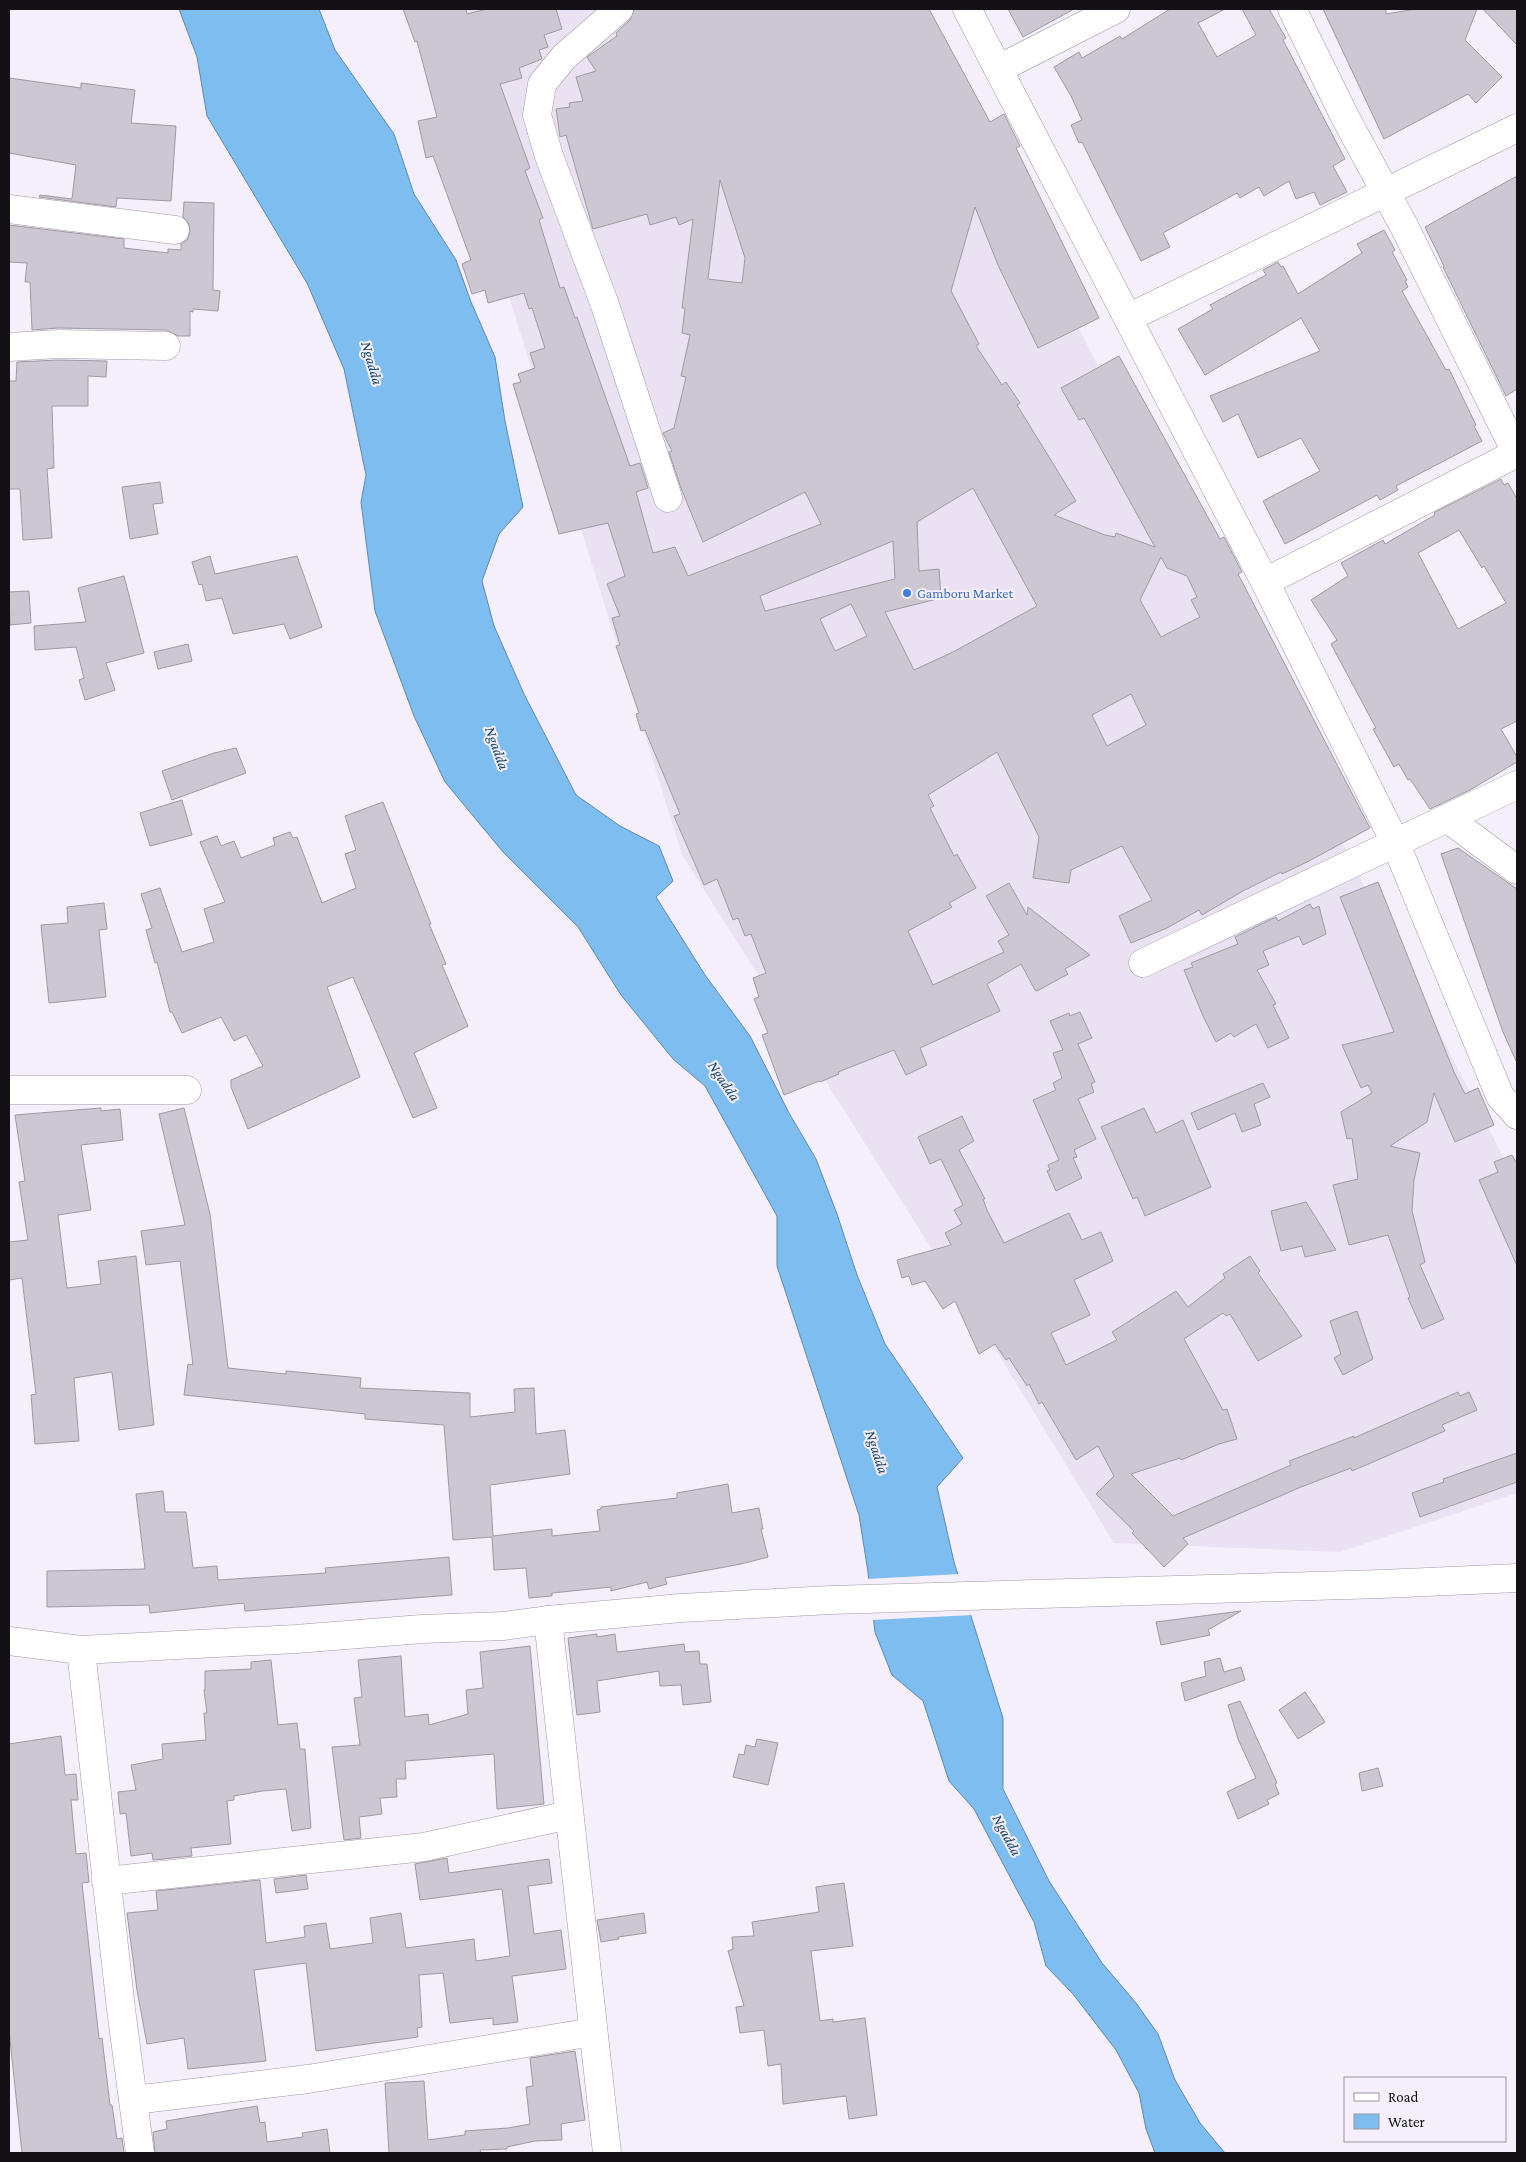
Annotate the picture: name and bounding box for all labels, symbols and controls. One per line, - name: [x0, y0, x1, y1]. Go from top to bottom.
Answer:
- water label: Ngadda: [357, 339, 386, 387]
- place label: Gamboru Market: [917, 585, 1013, 601]
- marker: Gamboru Market: [901, 587, 913, 599]
- water label: Ngadda: [481, 724, 512, 772]
- water label: Ngadda: [704, 1058, 743, 1105]
- water label: Ngadda: [862, 1428, 892, 1476]
- water label: Ngadda: [989, 1812, 1025, 1859]
- legend: [1344, 2077, 1506, 2142]
- text: Road: [1388, 2089, 1419, 2105]
- text: Water: [1388, 2114, 1425, 2130]

